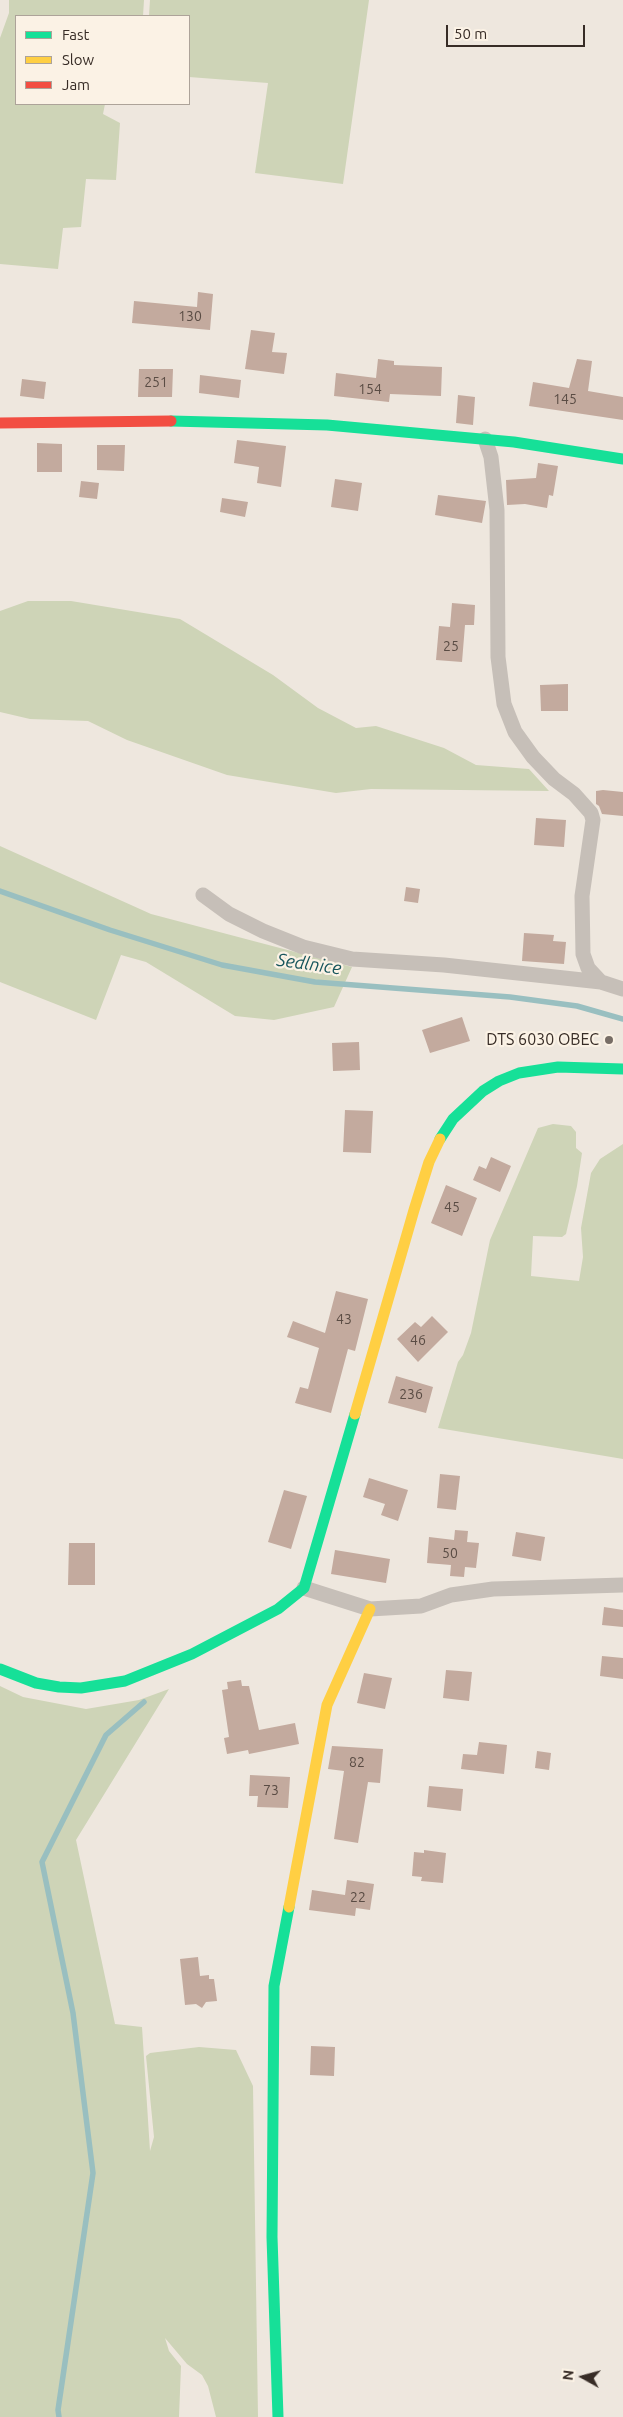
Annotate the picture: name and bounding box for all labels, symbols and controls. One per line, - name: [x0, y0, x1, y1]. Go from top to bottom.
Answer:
- legend: [15, 15, 190, 105]
- scale bar: [448, 15, 587, 47]
- text: 50 m: [454, 25, 487, 42]
- text: Fast: [62, 26, 89, 43]
- text: Slow: [62, 51, 94, 68]
- text: Jam: [62, 76, 90, 93]
- house number: 130: [178, 308, 202, 324]
- house number: 251: [144, 374, 168, 390]
- house number: 154: [358, 381, 382, 397]
- house number: 145: [553, 391, 577, 407]
- house number: 25: [443, 638, 459, 654]
- water label: Sedlnice: [275, 949, 343, 979]
- place label: DTS 6030 OBEC: [486, 1030, 599, 1050]
- marker: DTS 6030 OBEC: [603, 1034, 615, 1046]
- house number: 45: [444, 1199, 460, 1215]
- house number: 43: [336, 1311, 352, 1327]
- house number: 46: [410, 1332, 426, 1348]
- house number: 236: [399, 1386, 423, 1402]
- house number: 50: [442, 1545, 458, 1561]
- house number: 82: [349, 1754, 365, 1770]
- house number: 73: [263, 1782, 279, 1798]
- house number: 22: [350, 1889, 366, 1905]
- north arrow: [558, 2352, 608, 2402]
- text: N: [560, 2369, 577, 2381]

